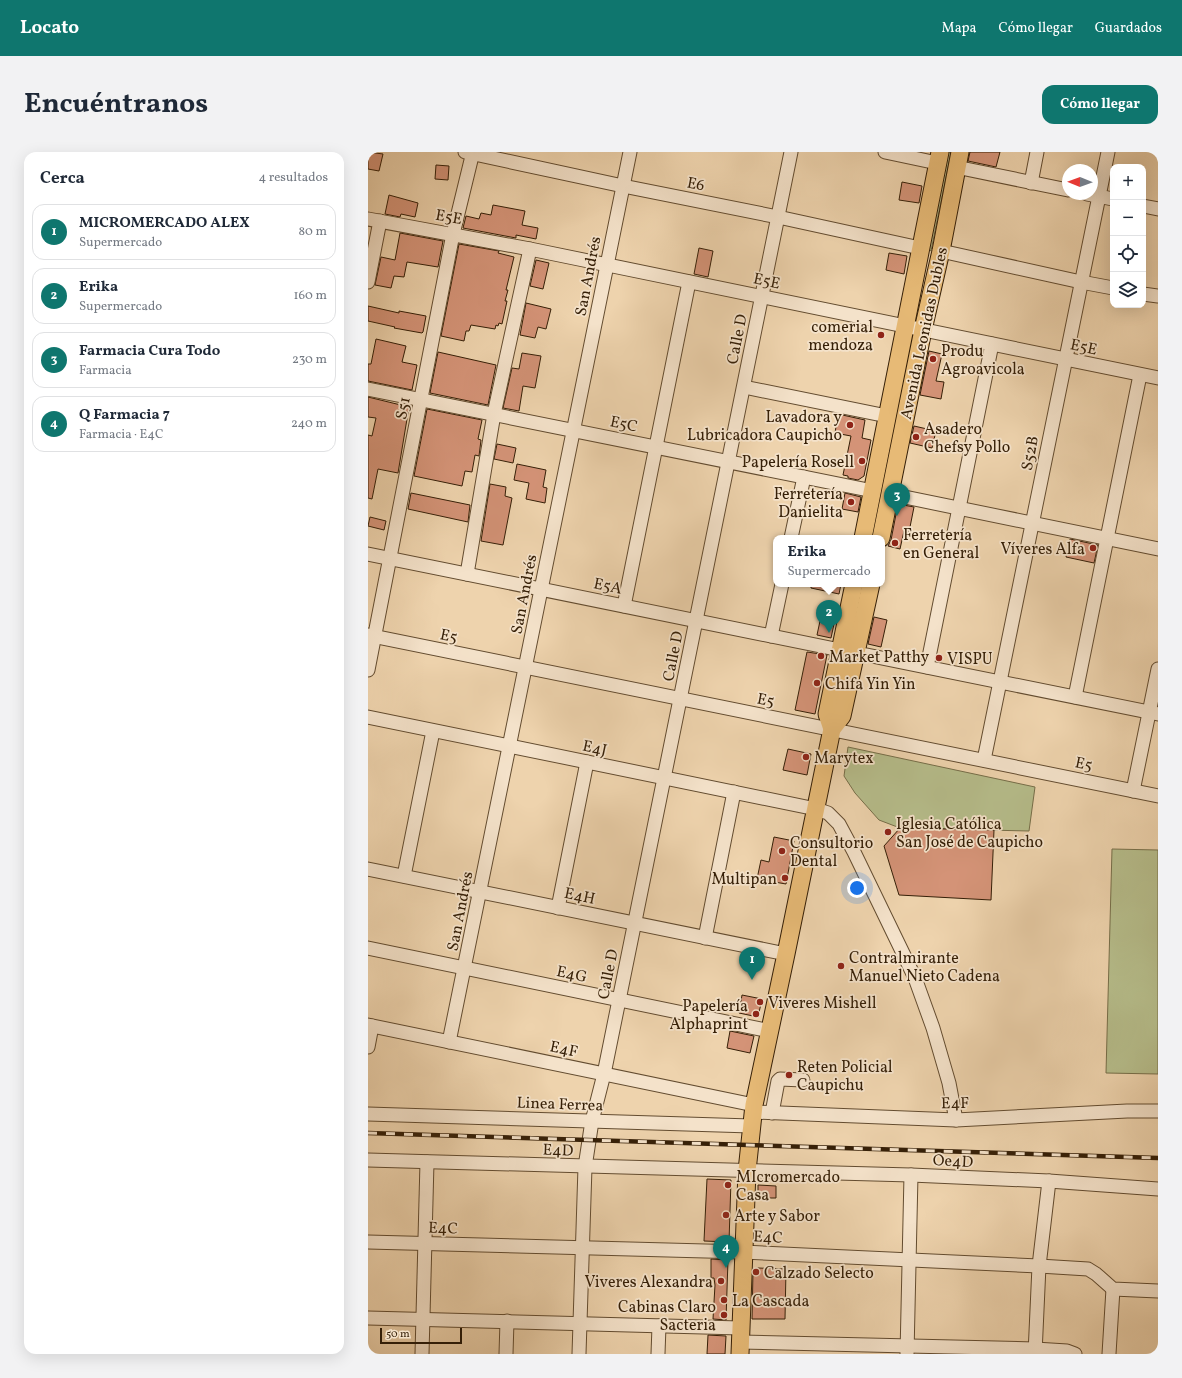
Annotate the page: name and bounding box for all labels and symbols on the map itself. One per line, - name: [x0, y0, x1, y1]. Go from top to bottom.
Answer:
- north arrow: [1062, 164, 1098, 200]
- street label: E6: [685, 172, 706, 197]
- street label: E5E: [433, 205, 464, 231]
- street label: San Andrés: [570, 235, 607, 318]
- street label: Avenida Leonidas Dubles: [896, 245, 954, 422]
- street label: E5E: [751, 268, 782, 296]
- street label: Calle D: [722, 312, 754, 366]
- place label: comerial mendoza: [808, 317, 873, 357]
- marker: comerial mendoza: [876, 330, 886, 340]
- street label: E5E: [1068, 334, 1099, 362]
- place label: Produ Agroavicola: [941, 341, 1025, 381]
- marker: Produ Agroavicola: [928, 354, 938, 364]
- street label: S51: [391, 395, 417, 422]
- place label: Lavadora y Lubricadora Caupicho: [687, 407, 842, 447]
- street label: E5C: [608, 411, 639, 439]
- place label: Asadero Chefsy Pollo: [924, 419, 1010, 459]
- marker: Lavadora y Lubricadora Caupicho: [845, 420, 855, 430]
- marker: Asadero Chefsy Pollo: [911, 432, 921, 442]
- street label: S52B: [1017, 434, 1045, 473]
- place label: Papelería Rosell: [742, 452, 854, 474]
- marker: Papelería Rosell: [857, 456, 867, 466]
- pin: 3: [884, 483, 910, 516]
- place label: Ferretería Danielita: [774, 484, 843, 524]
- marker: Ferretería Danielita: [846, 497, 856, 507]
- place label: Ferretería en General: [903, 525, 979, 565]
- marker: Ferretería en General: [890, 538, 900, 548]
- place label: Víveres Alfa: [1000, 539, 1085, 561]
- marker: Víveres Alfa: [1088, 543, 1098, 553]
- street label: San Andrés: [506, 553, 543, 636]
- street label: E5A: [591, 573, 624, 601]
- pin: 2: [816, 600, 842, 633]
- street label: E5: [438, 624, 459, 650]
- street label: Calle D: [658, 629, 690, 683]
- place label: Market Patthy: [829, 647, 929, 669]
- place label: VISPU: [947, 649, 993, 671]
- marker: Market Patthy: [816, 651, 826, 661]
- marker: VISPU: [934, 653, 944, 663]
- place label: Chifa Yin Yin: [825, 674, 916, 696]
- marker: Chifa Yin Yin: [812, 678, 822, 688]
- street label: E5: [755, 689, 776, 713]
- street label: E4J: [580, 736, 609, 762]
- place label: Marytex: [814, 748, 874, 770]
- marker: Marytex: [801, 752, 811, 762]
- street label: E5: [1073, 752, 1094, 778]
- place label: Iglesia Católica San José de Caupicho: [896, 814, 1043, 854]
- marker: Iglesia Católica San José de Caupicho: [883, 827, 893, 837]
- place label: Consultorio Dental: [790, 833, 873, 873]
- marker: Consultorio Dental: [777, 846, 787, 856]
- place label: Multipan: [711, 869, 777, 891]
- street label: San Andrés: [442, 870, 479, 953]
- marker: Multipan: [780, 873, 790, 883]
- your location: [847, 878, 867, 898]
- street label: E4H: [562, 883, 597, 911]
- street label: Calle D: [593, 947, 625, 1001]
- pin: 1: [739, 947, 765, 980]
- place label: Contralmirante Manuel Nieto Cadena: [849, 948, 1000, 988]
- street label: E4G: [554, 961, 589, 989]
- marker: Contralmirante Manuel Nieto Cadena: [836, 961, 846, 971]
- place label: Viveres Mishell: [768, 993, 877, 1015]
- place label: Papelería Alphaprint: [670, 996, 748, 1036]
- marker: Viveres Mishell: [755, 997, 765, 1007]
- marker: Papelería Alphaprint: [751, 1009, 761, 1019]
- street label: E4F: [548, 1036, 580, 1064]
- place label: Reten Policial Caupichu: [797, 1057, 893, 1097]
- marker: Reten Policial Caupichu: [784, 1070, 794, 1080]
- street label: Linea Ferrea: [516, 1092, 604, 1118]
- street label: E4F: [941, 1093, 969, 1115]
- street label: E4D: [542, 1139, 574, 1163]
- street label: Oe4D: [932, 1150, 974, 1174]
- place label: MIcromercado Casa: [736, 1167, 840, 1207]
- marker: MIcromercado Casa: [723, 1180, 733, 1190]
- place label: Arte y Sabor: [734, 1206, 820, 1228]
- marker: Arte y Sabor: [721, 1210, 731, 1220]
- street label: E4C: [428, 1217, 458, 1241]
- street label: E4C: [753, 1226, 783, 1250]
- pin: 4: [713, 1235, 739, 1268]
- place label: Calzado Selecto: [764, 1263, 874, 1285]
- marker: Calzado Selecto: [751, 1267, 761, 1277]
- place label: Viveres Alexandra: [585, 1272, 713, 1294]
- marker: Viveres Alexandra: [716, 1276, 726, 1286]
- place label: La Cascada: [732, 1291, 810, 1313]
- marker: La Cascada: [719, 1295, 729, 1305]
- place label: Cabinas Claro Sacteria: [618, 1297, 716, 1337]
- marker: Cabinas Claro Sacteria: [719, 1310, 729, 1320]
- scale bar: [380, 1326, 462, 1345]

